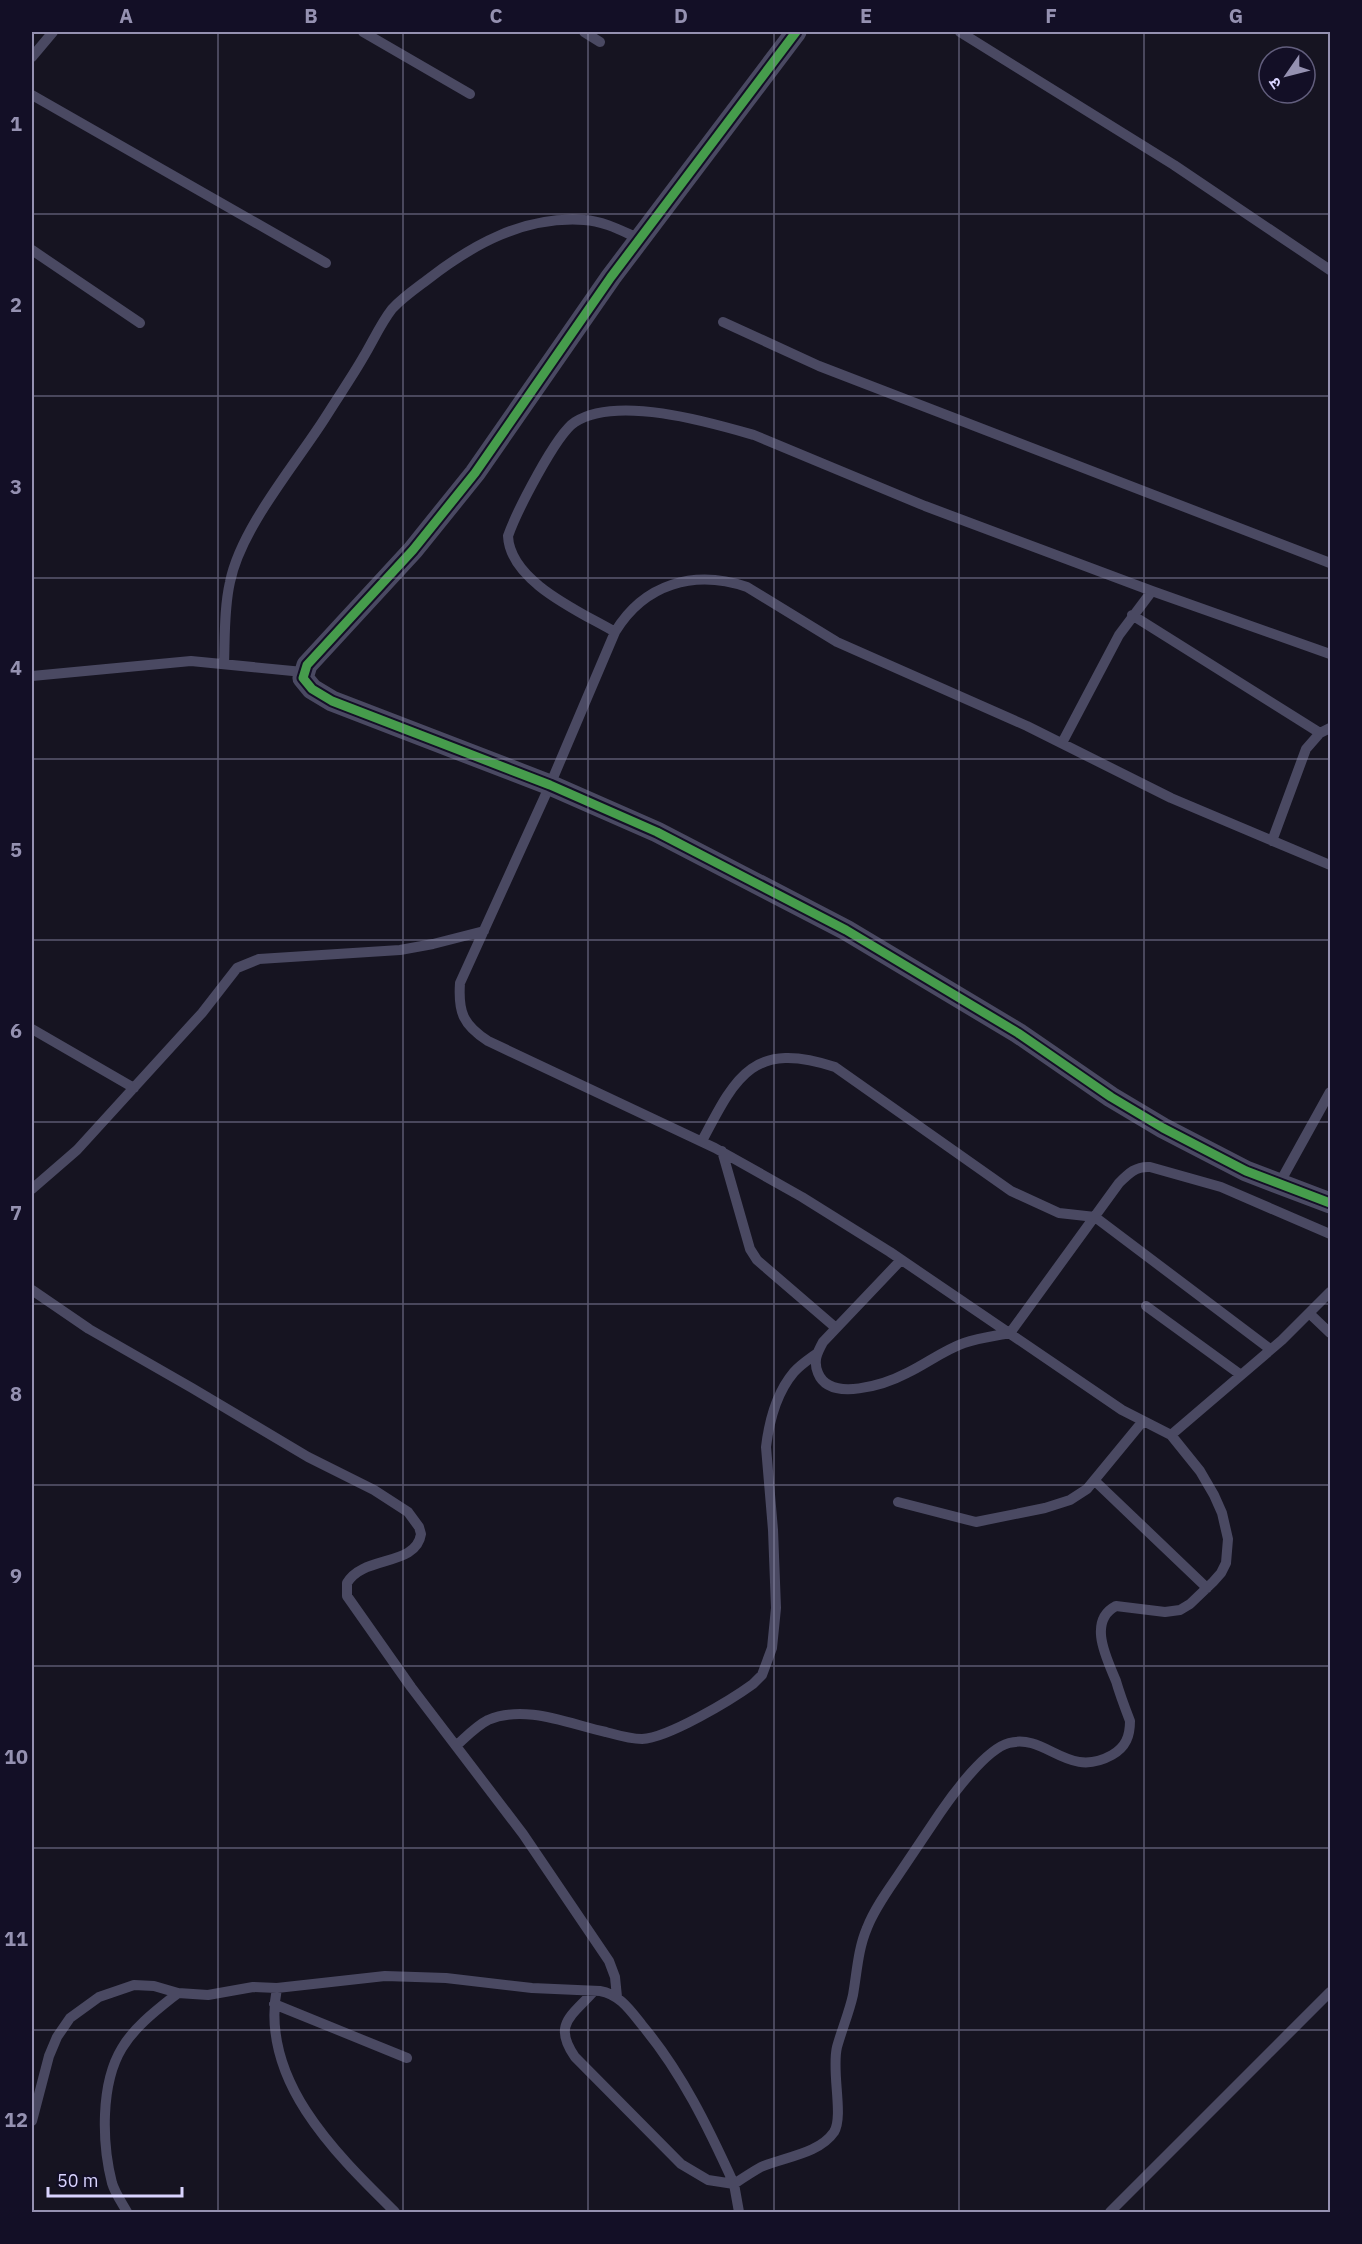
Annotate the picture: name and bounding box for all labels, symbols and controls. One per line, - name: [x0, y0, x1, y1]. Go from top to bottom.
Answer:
- text: A: [119, 2, 133, 29]
- text: B: [304, 2, 318, 29]
- text: C: [489, 2, 503, 29]
- text: D: [674, 2, 688, 29]
- text: E: [860, 2, 872, 29]
- text: F: [1045, 2, 1057, 29]
- text: G: [1229, 2, 1243, 29]
- north arrow: [1257, 45, 1317, 105]
- text: उ: [1263, 74, 1286, 93]
- text: 1: [10, 110, 22, 137]
- text: 2: [10, 291, 22, 318]
- text: 3: [10, 473, 22, 500]
- text: 4: [10, 654, 22, 681]
- text: 5: [10, 836, 22, 863]
- text: 6: [10, 1017, 22, 1044]
- text: 7: [10, 1199, 22, 1226]
- text: 8: [10, 1380, 22, 1407]
- text: 9: [10, 1562, 22, 1589]
- text: 10: [4, 1743, 28, 1770]
- text: 11: [4, 1925, 28, 1952]
- text: 12: [4, 2106, 28, 2133]
- scale bar: [48, 2160, 182, 2198]
- text: 50 m: [57, 2169, 99, 2192]

